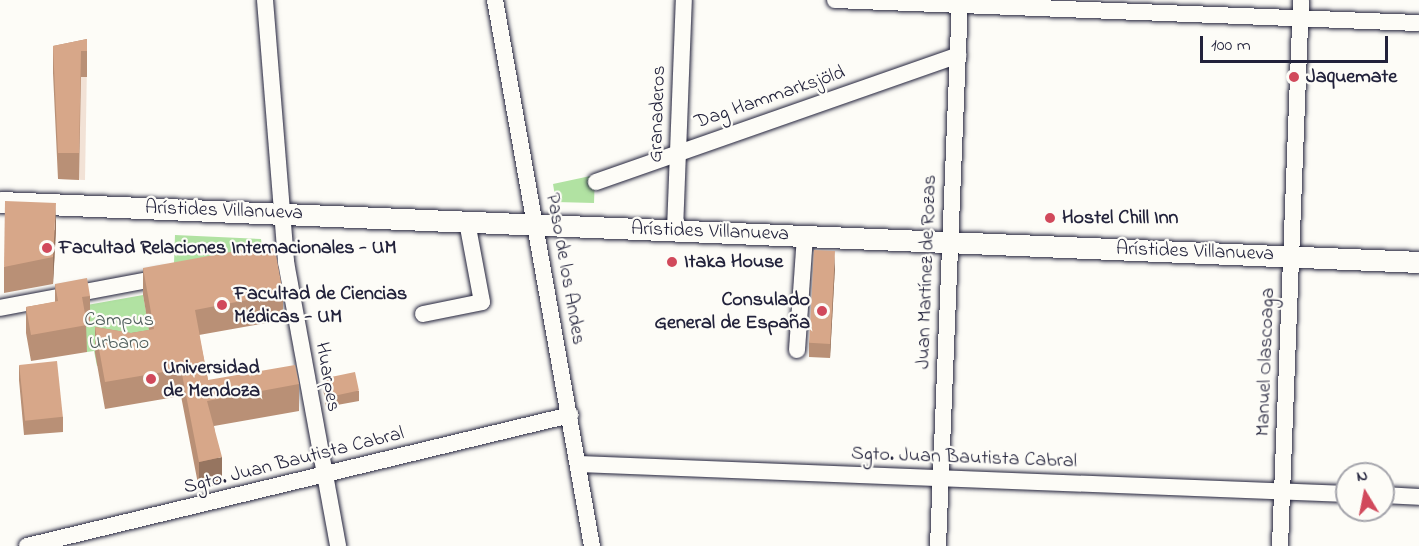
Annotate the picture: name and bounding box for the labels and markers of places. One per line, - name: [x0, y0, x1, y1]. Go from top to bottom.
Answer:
- place label: Jaquemate: [1306, 65, 1397, 89]
- marker: Jaquemate: [1287, 70, 1301, 84]
- place label: Hostel Chill Inn: [1062, 206, 1178, 230]
- marker: Hostel Chill Inn: [1043, 211, 1057, 225]
- place label: Facultad Relaciones Internacionales - UM: [59, 236, 397, 260]
- marker: Facultad Relaciones Internacionales - UM: [40, 241, 54, 255]
- place label: Itaka House: [684, 250, 783, 274]
- marker: Itaka House: [665, 255, 679, 269]
- place label: Facultad de Ciencias Médicas - UM: [234, 282, 407, 329]
- place label: Consulado General de España: [654, 288, 810, 335]
- marker: Facultad de Ciencias Médicas - UM: [215, 298, 229, 312]
- marker: Consulado General de España: [815, 304, 829, 318]
- place label: Universidad de Mendoza: [163, 356, 260, 403]
- marker: Universidad de Mendoza: [144, 372, 158, 386]

